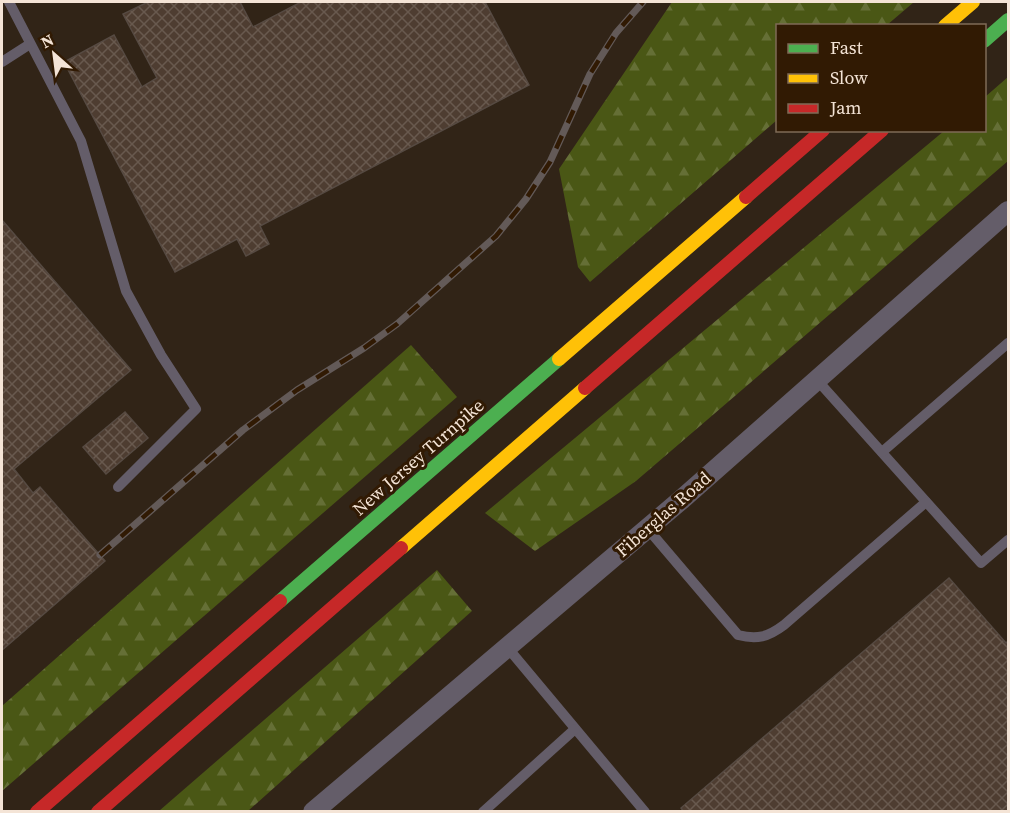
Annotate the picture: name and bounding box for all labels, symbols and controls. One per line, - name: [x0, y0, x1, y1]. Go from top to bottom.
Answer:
- north arrow: [24, 24, 84, 84]
- legend: [776, 24, 986, 132]
- text: N: [37, 28, 58, 53]
- text: Fast: [830, 35, 863, 60]
- text: Slow: [830, 65, 868, 90]
- text: Jam: [829, 95, 862, 120]
- street label: New Jersey Turnpike: [347, 393, 489, 521]
- street label: Fiberglas Road: [610, 466, 716, 562]

